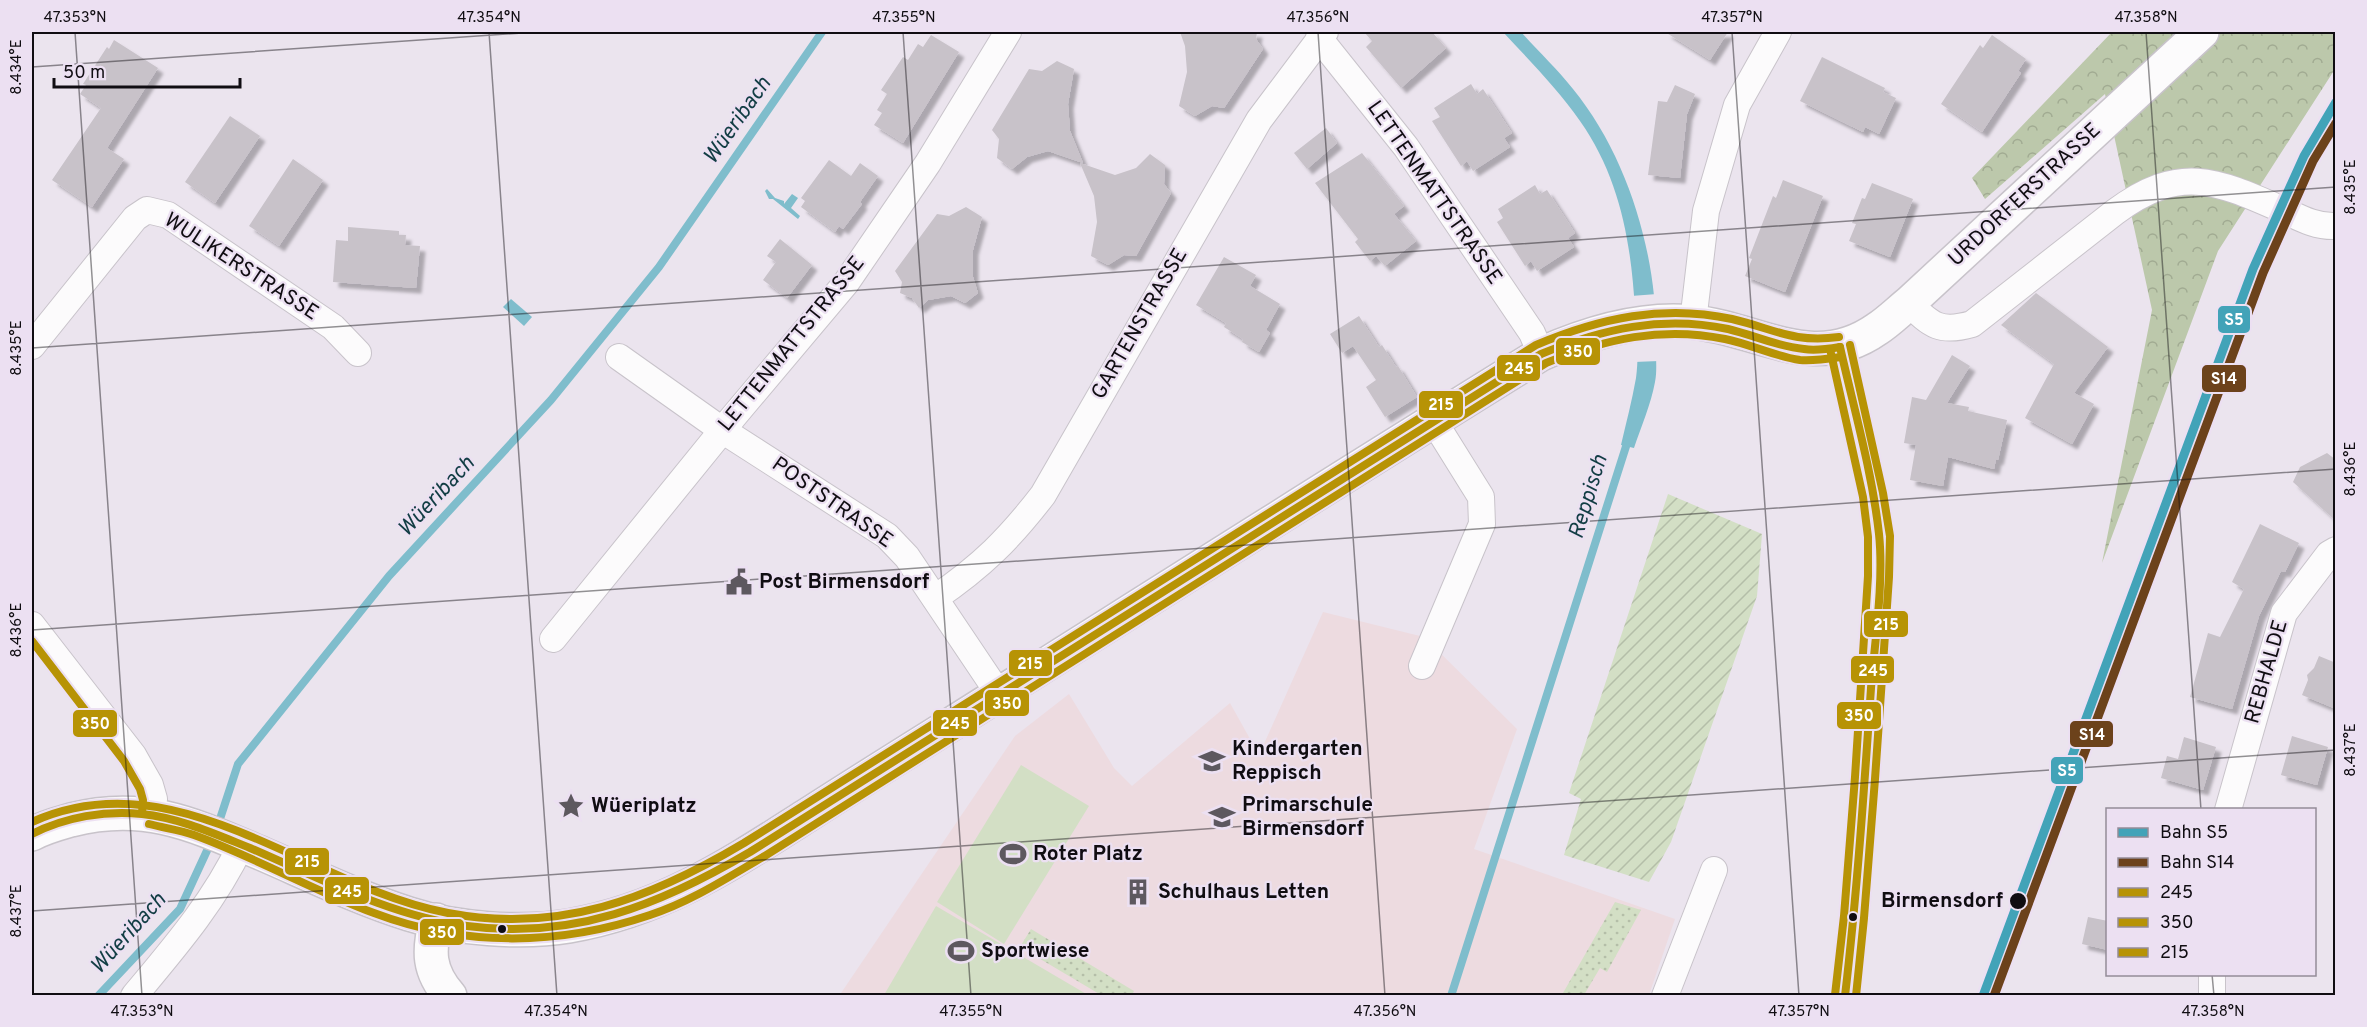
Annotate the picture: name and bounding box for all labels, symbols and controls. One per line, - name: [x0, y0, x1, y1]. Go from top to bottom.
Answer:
- text: 47.353°N: [44, 9, 107, 28]
- text: 47.354°N: [457, 9, 521, 28]
- text: 47.355°N: [872, 9, 936, 28]
- text: 47.356°N: [1287, 9, 1349, 28]
- text: 47.357°N: [1701, 9, 1763, 28]
- text: 47.358°N: [2114, 9, 2178, 28]
- text: 8.434°E: [8, 39, 27, 95]
- scale bar: [54, 51, 240, 89]
- text: 50 m: [63, 62, 105, 85]
- water label: Wüeribach: [698, 72, 778, 170]
- street label: LETTENMATTSTRASSE: [1360, 96, 1508, 290]
- street label: URDORFERSTRASSE: [1943, 117, 2107, 273]
- text: 8.435°E: [2342, 159, 2361, 215]
- street label: WULIKERSTRASSE: [159, 207, 323, 327]
- street label: GARTENSTRASSE: [1086, 244, 1194, 404]
- street label: LETTENMATTSTRASSE: [713, 251, 871, 437]
- line badge: S5: [2217, 305, 2251, 334]
- text: S5: [2224, 311, 2244, 331]
- text: 8.435°E: [8, 320, 27, 376]
- line badge: 350: [1555, 337, 1601, 366]
- text: 350: [1563, 343, 1593, 363]
- line badge: 245: [1496, 354, 1541, 382]
- text: 245: [1504, 360, 1534, 380]
- line badge: S14: [2201, 364, 2247, 393]
- text: S14: [2211, 370, 2237, 390]
- line badge: 215: [1418, 390, 1464, 419]
- text: 215: [1428, 396, 1454, 416]
- text: 8.436°E: [2342, 442, 2361, 496]
- water label: Wüeribach: [393, 451, 481, 543]
- street label: POSTSTRASSE: [766, 451, 898, 555]
- water label: Reppisch: [1563, 452, 1615, 542]
- public building icon: Post Birmensdorf: [724, 567, 754, 597]
- place label: Post Birmensdorf: [759, 569, 930, 596]
- text: 8.436°E: [8, 603, 27, 657]
- line badge: 215: [1863, 610, 1909, 638]
- text: 215: [1873, 616, 1899, 636]
- street label: REBHALDE: [2239, 617, 2295, 727]
- line badge: 215: [1008, 649, 1053, 677]
- text: 215: [1017, 655, 1043, 675]
- line badge: 245: [1850, 655, 1895, 684]
- text: 245: [1858, 662, 1888, 682]
- line badge: 350: [984, 689, 1030, 717]
- text: 350: [992, 695, 1022, 715]
- line badge: 350: [1836, 701, 1882, 730]
- text: 350: [1844, 707, 1874, 727]
- line badge: 350: [72, 709, 118, 738]
- line badge: 245: [932, 709, 978, 737]
- text: 350: [80, 715, 110, 735]
- text: 245: [940, 715, 970, 735]
- line badge: S14: [2069, 720, 2114, 748]
- text: 8.437°E: [2342, 723, 2361, 777]
- text: S14: [2079, 726, 2105, 746]
- place label: Kindergarten Reppisch: [1232, 736, 1363, 787]
- school or university icon: Kindergarten Reppisch: [1197, 746, 1227, 776]
- line badge: S5: [2050, 756, 2084, 785]
- text: S5: [2057, 762, 2077, 782]
- place icon: Wüeriplatz: [556, 791, 586, 821]
- place label: Primarschule Birmensdorf: [1242, 792, 1373, 843]
- place label: Wüeriplatz: [591, 793, 697, 820]
- school or university icon: Primarschule Birmensdorf: [1207, 802, 1237, 832]
- legend: [2106, 808, 2316, 976]
- text: Bahn S5: [2160, 822, 2228, 845]
- sports icon: Roter Platz: [998, 839, 1028, 869]
- place label: Roter Platz: [1033, 841, 1143, 868]
- line badge: 215: [284, 847, 330, 876]
- text: Bahn S14: [2160, 852, 2235, 875]
- text: 215: [294, 853, 320, 873]
- line badge: 245: [324, 876, 370, 905]
- building icon: Schulhaus Letten: [1123, 877, 1153, 907]
- place label: Schulhaus Letten: [1158, 879, 1329, 906]
- text: 245: [2160, 882, 2193, 905]
- text: 245: [332, 883, 362, 903]
- text: 8.437°E: [8, 884, 27, 938]
- water label: Wüeribach: [85, 888, 173, 980]
- place label: Birmensdorf: [1881, 888, 2003, 915]
- marker: Birmensdorf: [2008, 891, 2028, 911]
- unlabelled marker: [1847, 911, 1859, 923]
- text: 350: [2160, 912, 2194, 935]
- line badge: 350: [419, 918, 465, 946]
- unlabelled marker: [496, 923, 508, 935]
- text: 350: [427, 924, 457, 944]
- sports icon: Sportwiese: [946, 936, 976, 966]
- place label: Sportwiese: [981, 938, 1090, 965]
- text: 215: [2160, 942, 2189, 965]
- text: 47.353°N: [111, 1003, 174, 1022]
- text: 47.354°N: [524, 1003, 588, 1022]
- text: 47.355°N: [939, 1003, 1003, 1022]
- text: 47.356°N: [1354, 1003, 1416, 1022]
- text: 47.357°N: [1768, 1003, 1830, 1022]
- text: 47.358°N: [2181, 1003, 2245, 1022]

